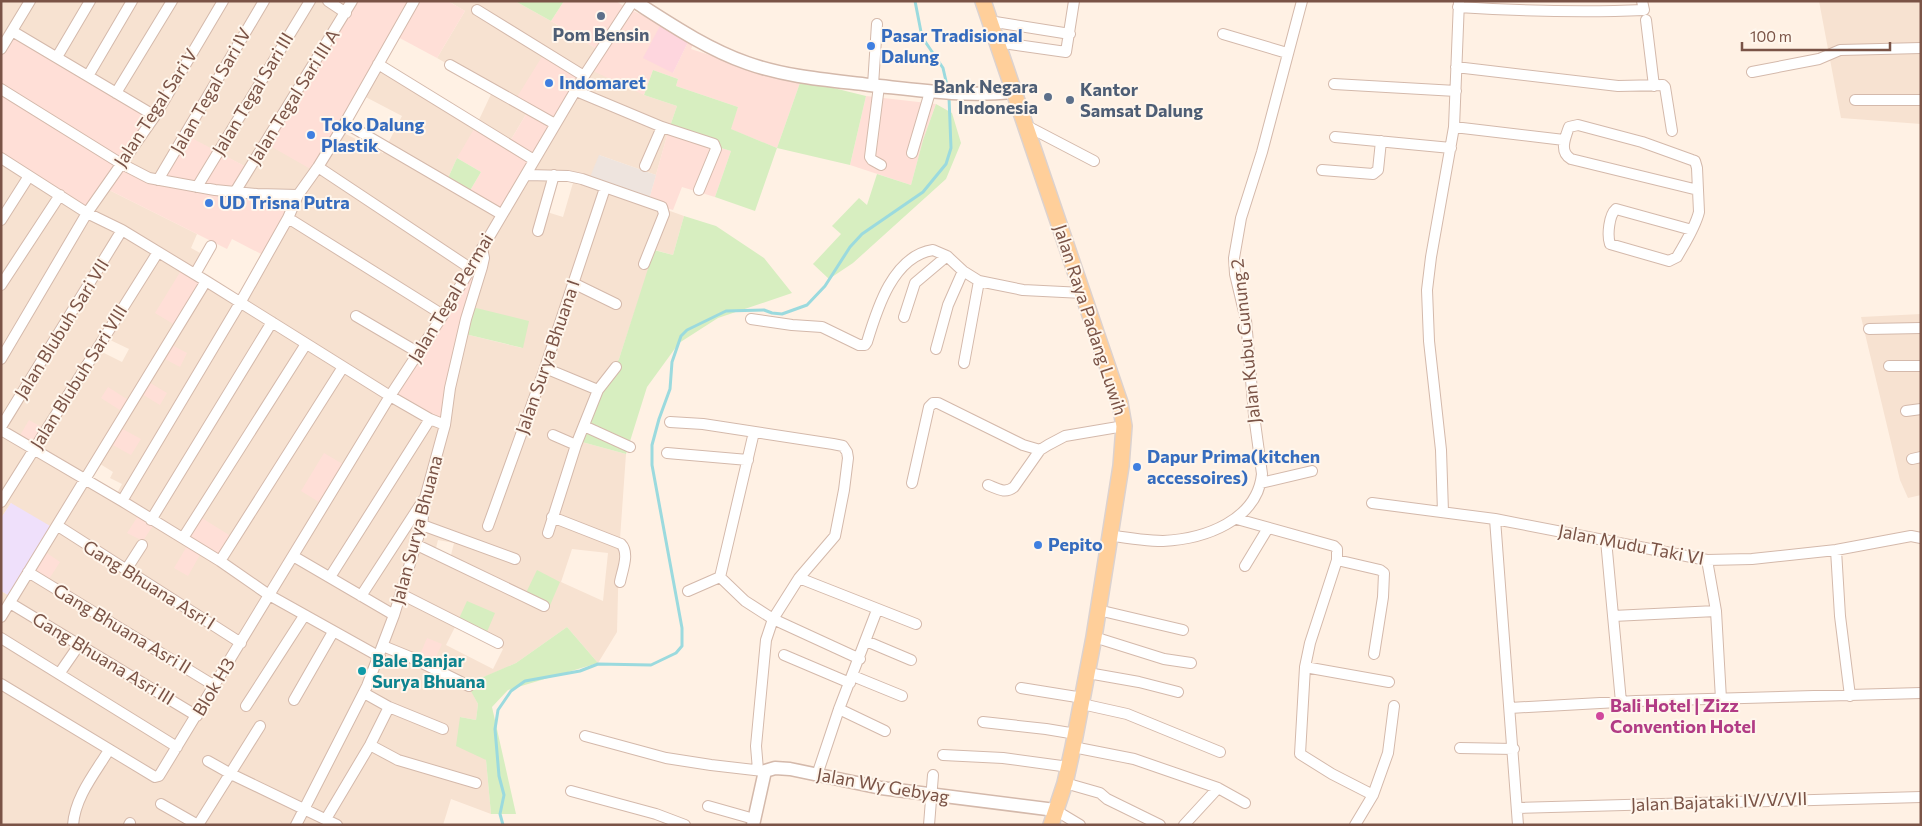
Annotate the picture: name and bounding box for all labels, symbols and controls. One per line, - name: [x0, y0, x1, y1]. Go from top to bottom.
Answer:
- marker: Pom Bensin: [595, 10, 607, 22]
- scale bar: [1742, 20, 1890, 52]
- place label: Pom Bensin: [553, 23, 649, 45]
- street label: Jalan Tegal Sari IV: [165, 24, 255, 157]
- place label: Pasar Tradisional Dalung: [881, 24, 1023, 67]
- street label: Jalan Tegal Sari III A: [243, 25, 344, 168]
- text: 100 m: [1750, 27, 1792, 45]
- street label: Jalan Tegal Sari III: [207, 28, 297, 159]
- marker: Pasar Tradisional Dalung: [865, 40, 877, 52]
- street label: Jalan Tegal Sari V: [109, 44, 202, 171]
- place label: Indomaret: [559, 71, 646, 93]
- place label: Bank Negara Indonesia: [933, 75, 1038, 118]
- marker: Indomaret: [543, 77, 555, 89]
- place label: Kantor Samsat Dalung: [1080, 78, 1203, 121]
- marker: Bank Negara Indonesia: [1042, 91, 1054, 103]
- marker: Kantor Samsat Dalung: [1064, 94, 1076, 106]
- place label: Toko Dalung Plastik: [321, 113, 424, 156]
- marker: Toko Dalung Plastik: [305, 129, 317, 141]
- place label: UD Trisna Putra: [219, 191, 350, 213]
- marker: UD Trisna Putra: [203, 197, 215, 209]
- street label: Jalan Raya Padang Luwih: [1050, 221, 1132, 418]
- street label: Jalan Tegal Permai: [403, 229, 497, 366]
- street label: Jalan Blubuh Sari VII: [9, 254, 113, 402]
- street label: Jalan Kubu Gunung 2: [1225, 258, 1265, 425]
- street label: Jalan Surya Bhuana I: [510, 277, 584, 437]
- street label: Jalan Blubuh Sari VIII: [25, 300, 131, 453]
- place label: Dapur Prima(kitchen accessoires): [1147, 445, 1320, 488]
- street label: Jalan Surya Bhuana: [386, 453, 447, 607]
- marker: Dapur Prima(kitchen accessoires): [1131, 461, 1143, 473]
- street label: Jalan Mudu Taki VI: [1556, 519, 1706, 569]
- place label: Pepito: [1048, 533, 1103, 555]
- street label: Gang Bhuana Asri I: [79, 535, 220, 634]
- marker: Pepito: [1032, 539, 1044, 551]
- street label: Gang Bhuana Asri II: [50, 578, 195, 678]
- street label: Gang Bhuana Asri III: [29, 607, 178, 709]
- place label: Bale Banjar Surya Bhuana: [372, 649, 485, 692]
- street label: Blok H3: [187, 653, 239, 720]
- marker: Bale Banjar Surya Bhuana: [356, 665, 368, 677]
- place label: Bali Hotel | Zizz Convention Hotel: [1610, 694, 1756, 737]
- marker: Bali Hotel | Zizz Convention Hotel: [1594, 710, 1606, 722]
- street label: Jalan Wy Gebyag: [815, 763, 951, 808]
- street label: Jalan Bajataki IV/V/VII: [1630, 787, 1808, 815]

